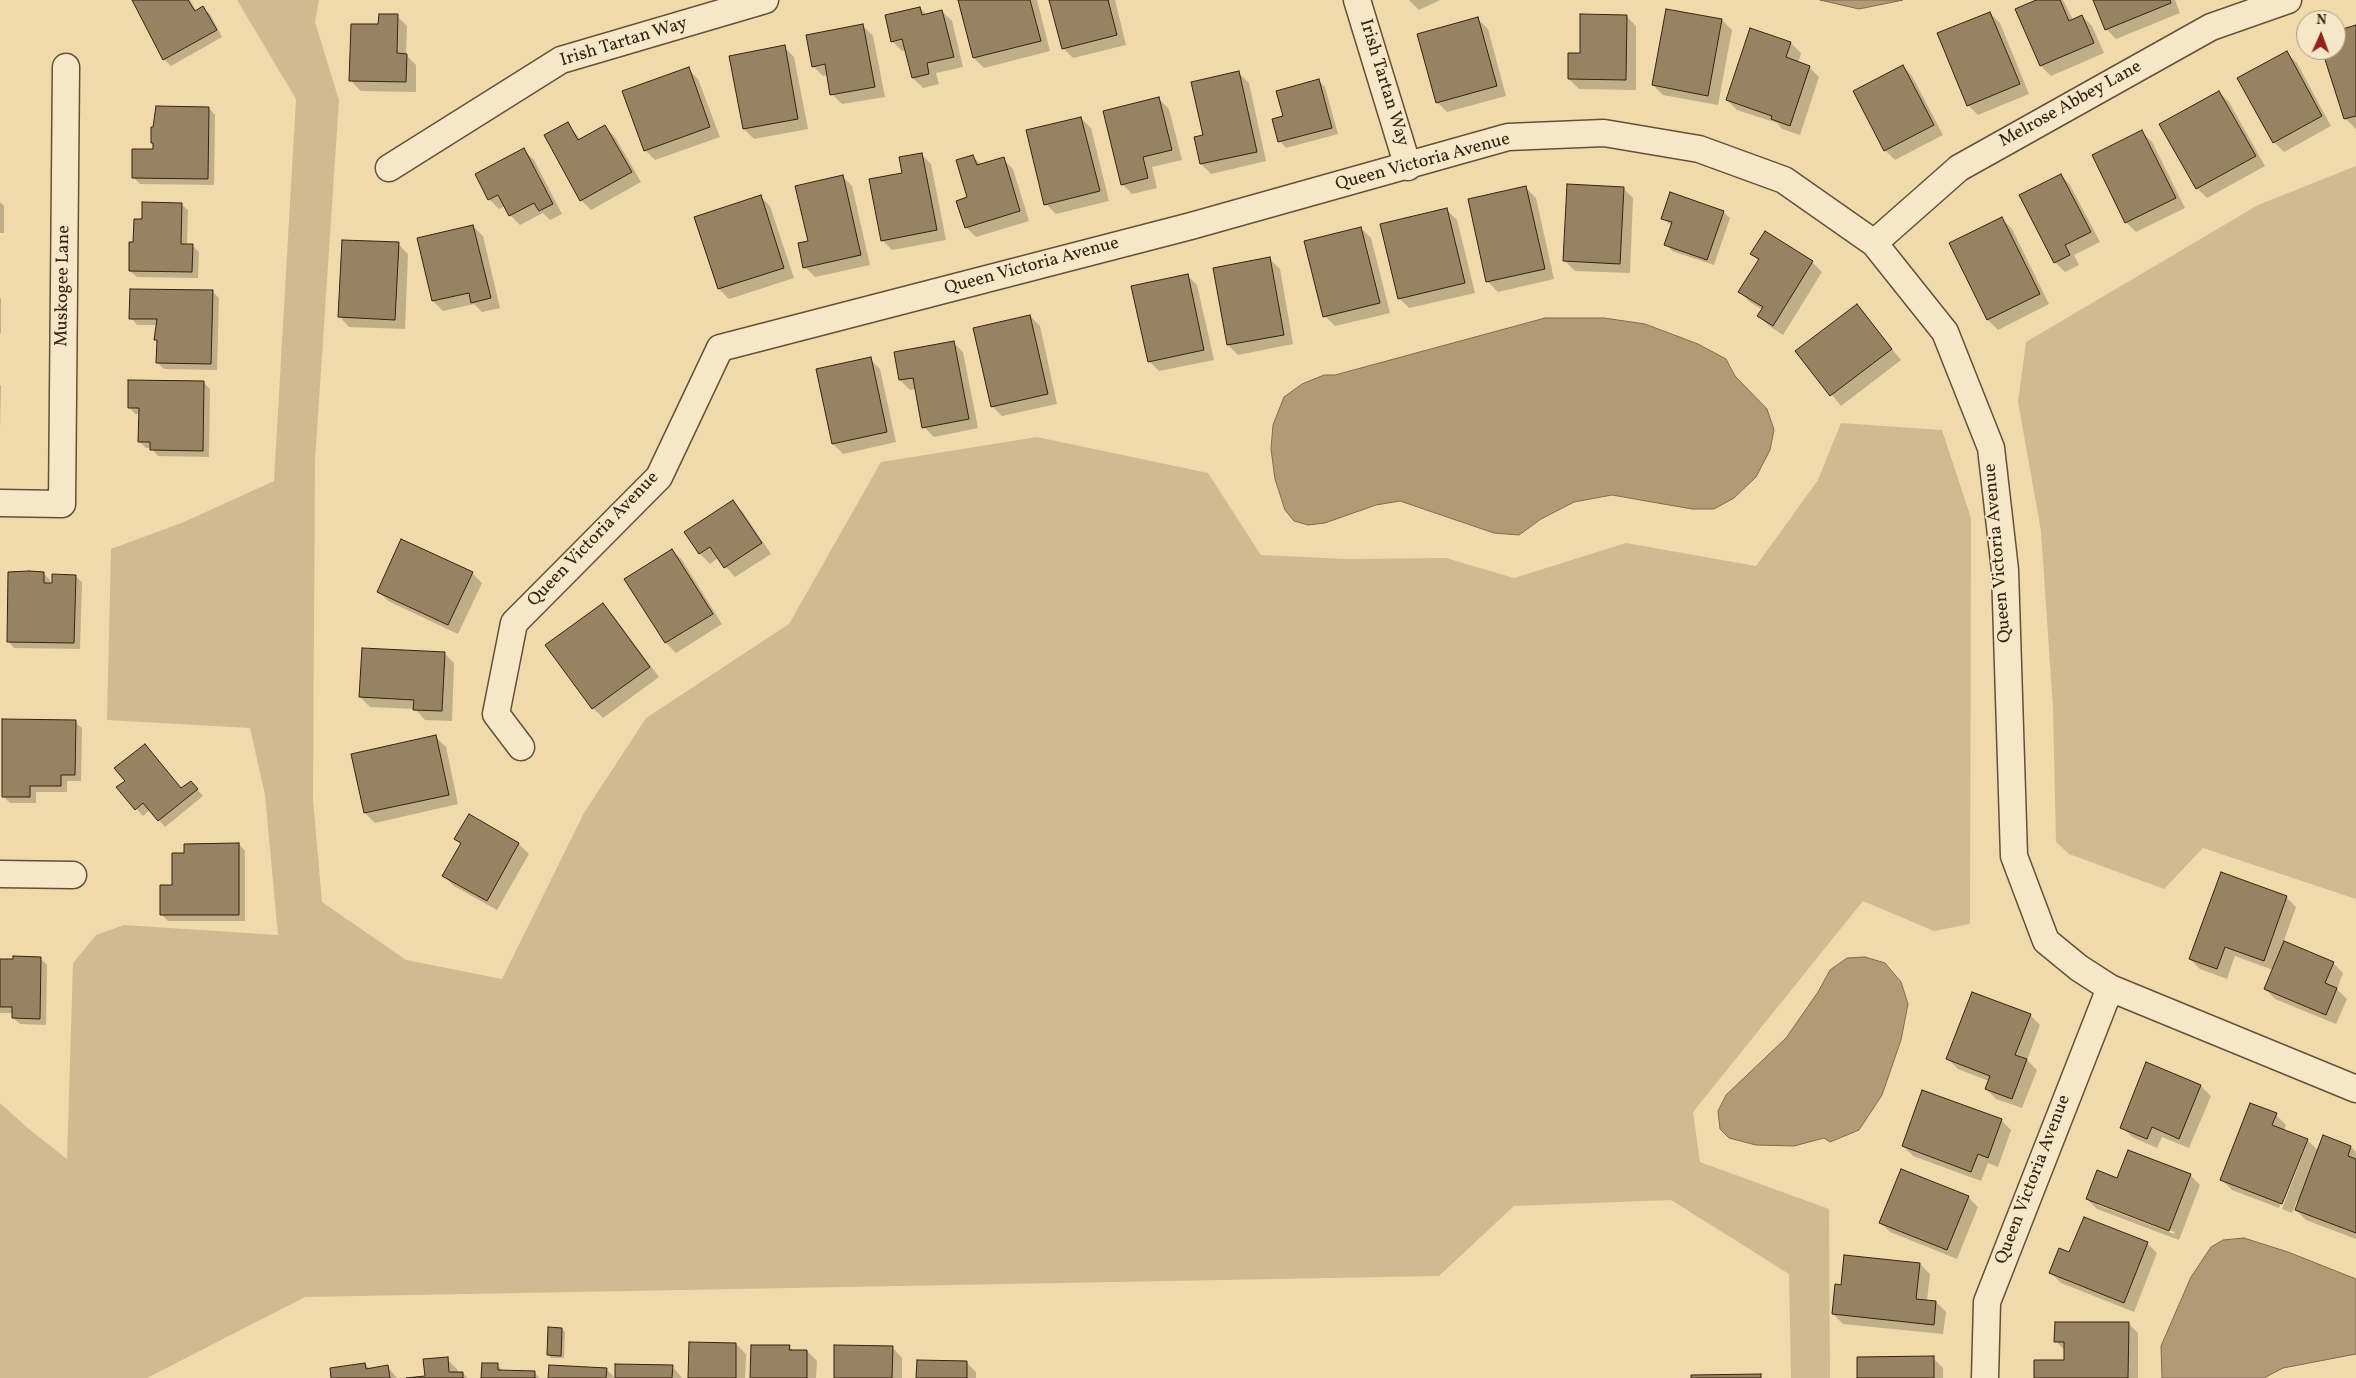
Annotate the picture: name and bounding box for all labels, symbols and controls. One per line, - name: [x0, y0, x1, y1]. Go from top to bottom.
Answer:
- north arrow: [2296, 10, 2346, 60]
- text: N: [2316, 11, 2327, 30]
- street label: Irish Tartan Way: [558, 13, 690, 73]
- street label: Irish Tartan Way: [1353, 17, 1413, 149]
- street label: Melrose Abbey Lane: [1996, 57, 2146, 153]
- street label: Queen Victoria Avenue: [1333, 129, 1513, 197]
- street label: Muskogee Lane: [52, 225, 76, 347]
- street label: Queen Victoria Avenue: [942, 233, 1122, 301]
- street label: Queen Victoria Avenue: [1980, 463, 2018, 643]
- street label: Queen Victoria Avenue: [524, 468, 664, 612]
- street label: Queen Victoria Avenue: [1992, 1092, 2076, 1268]

